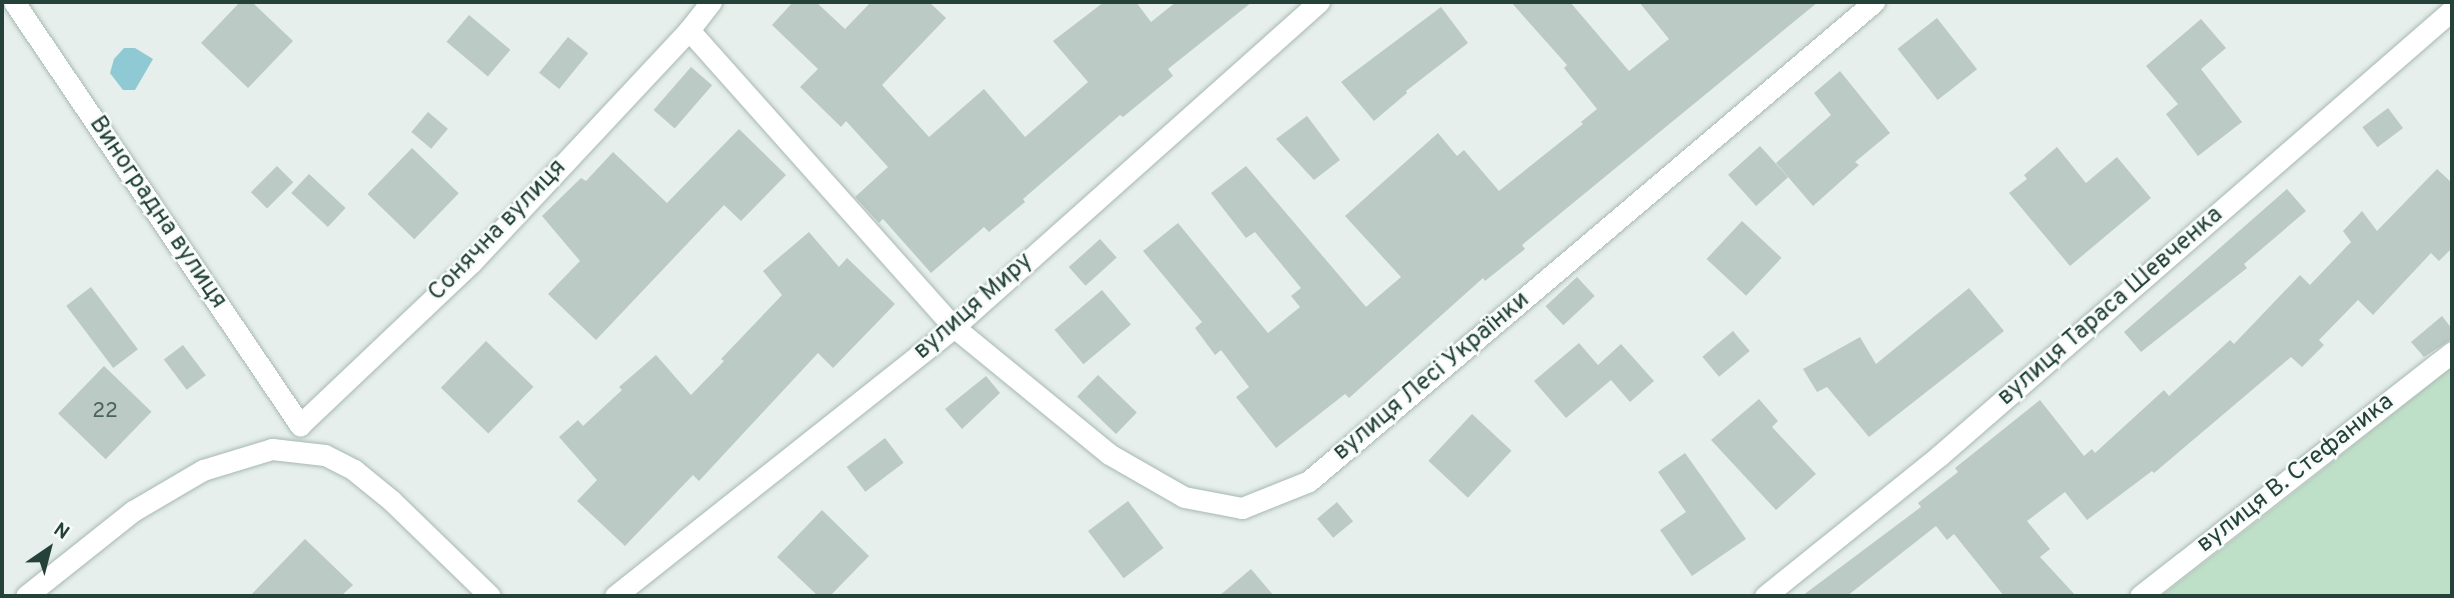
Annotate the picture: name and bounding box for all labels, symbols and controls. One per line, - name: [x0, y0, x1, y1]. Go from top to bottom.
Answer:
- street label: Виноградна вулиця: [82, 111, 232, 315]
- street label: Сонячна вулиця: [423, 154, 573, 308]
- street label: вулиця Тараса Шевченка: [1992, 201, 2230, 413]
- street label: вулиця Миру: [909, 248, 1039, 366]
- street label: вулиця Лесі Українки: [1328, 287, 1536, 467]
- street label: вулиця В. Стефаника: [2192, 388, 2400, 560]
- house number: 22: [92, 399, 118, 425]
- north arrow: [14, 514, 84, 584]
- text: N: [49, 518, 74, 546]

